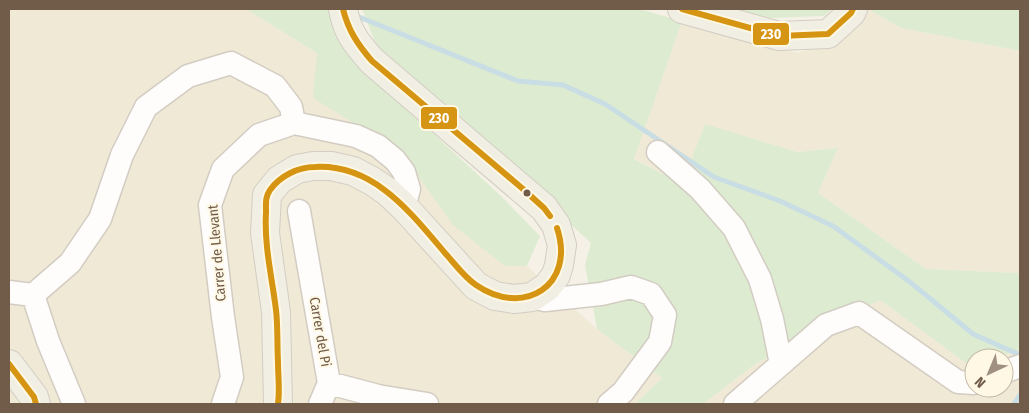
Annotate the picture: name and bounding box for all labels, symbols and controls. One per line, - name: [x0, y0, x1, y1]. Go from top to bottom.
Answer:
- line badge: 230: [752, 22, 790, 46]
- text: 230: [760, 26, 782, 43]
- line badge: 230: [420, 106, 458, 130]
- text: 230: [428, 110, 450, 127]
- unlabelled marker: [522, 188, 532, 198]
- street label: Carrer de Llevant: [204, 203, 230, 302]
- street label: Carrer del Pi: [306, 296, 334, 368]
- north arrow: [964, 348, 1014, 398]
- text: N: [971, 373, 989, 391]

